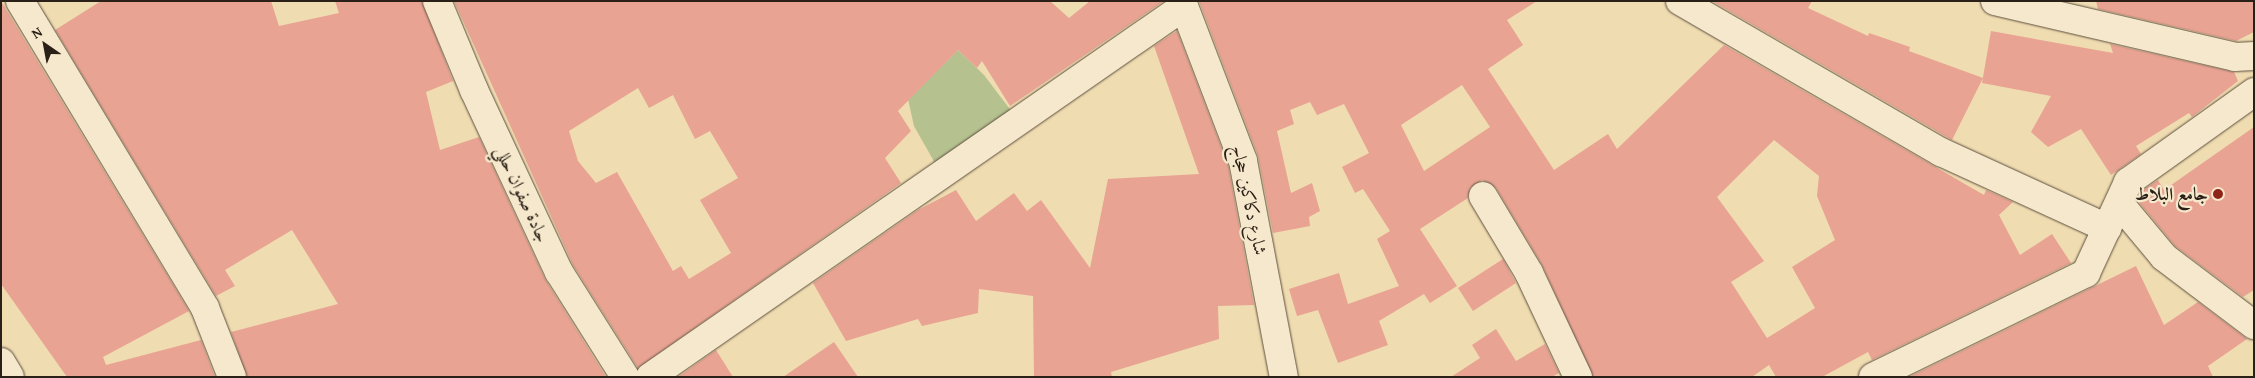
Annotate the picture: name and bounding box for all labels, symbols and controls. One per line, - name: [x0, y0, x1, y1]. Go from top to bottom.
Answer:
- north arrow: [20, 20, 70, 70]
- text: N: [27, 21, 46, 43]
- street label: جادة صفوان حللي: [490, 142, 554, 246]
- street label: شارع دكاكين حجاج: [1227, 143, 1271, 257]
- place label: جامع البلاط: [2135, 183, 2208, 205]
- marker: جامع البلاط: [2212, 188, 2224, 200]

